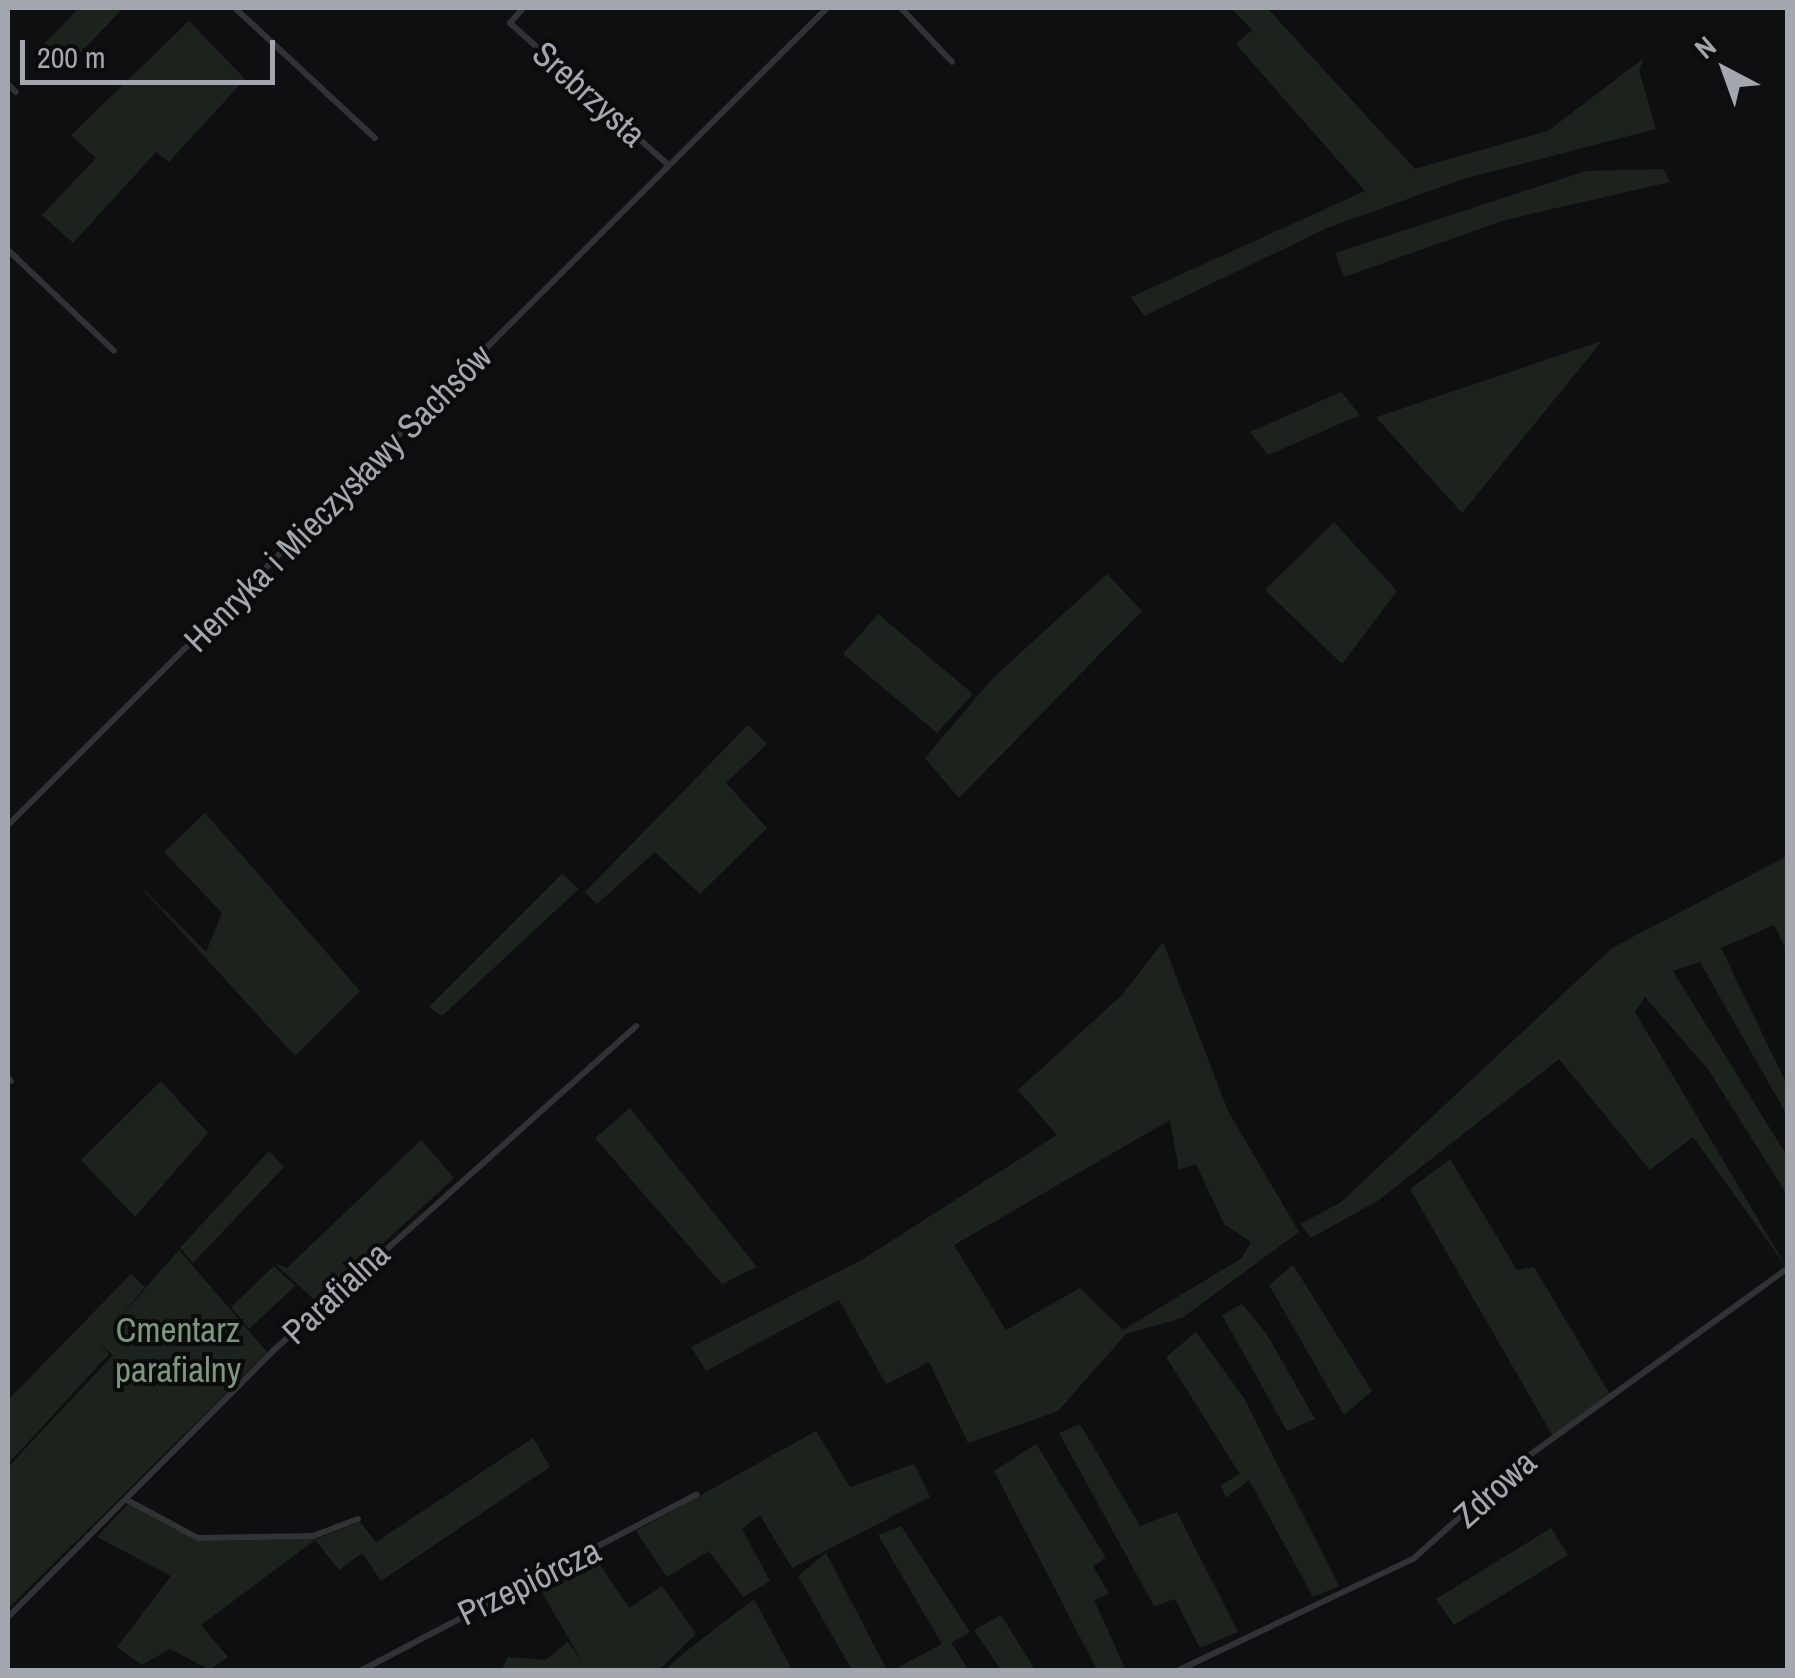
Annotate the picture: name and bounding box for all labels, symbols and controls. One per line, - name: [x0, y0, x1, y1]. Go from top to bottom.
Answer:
- scale bar: [25, 20, 280, 82]
- north arrow: [1675, 20, 1775, 120]
- text: N: [1687, 28, 1724, 67]
- street label: Srebrzysta: [524, 33, 654, 155]
- text: 200 m: [37, 37, 105, 77]
- street label: Henryka i Mieczysławy Sachsów: [175, 335, 501, 661]
- street label: Parafialna: [274, 1233, 398, 1353]
- park label: Cmentarz parafialny: [115, 1309, 241, 1391]
- street label: Zdrowa: [1445, 1441, 1545, 1537]
- street label: Przepiórcza: [451, 1530, 607, 1634]

